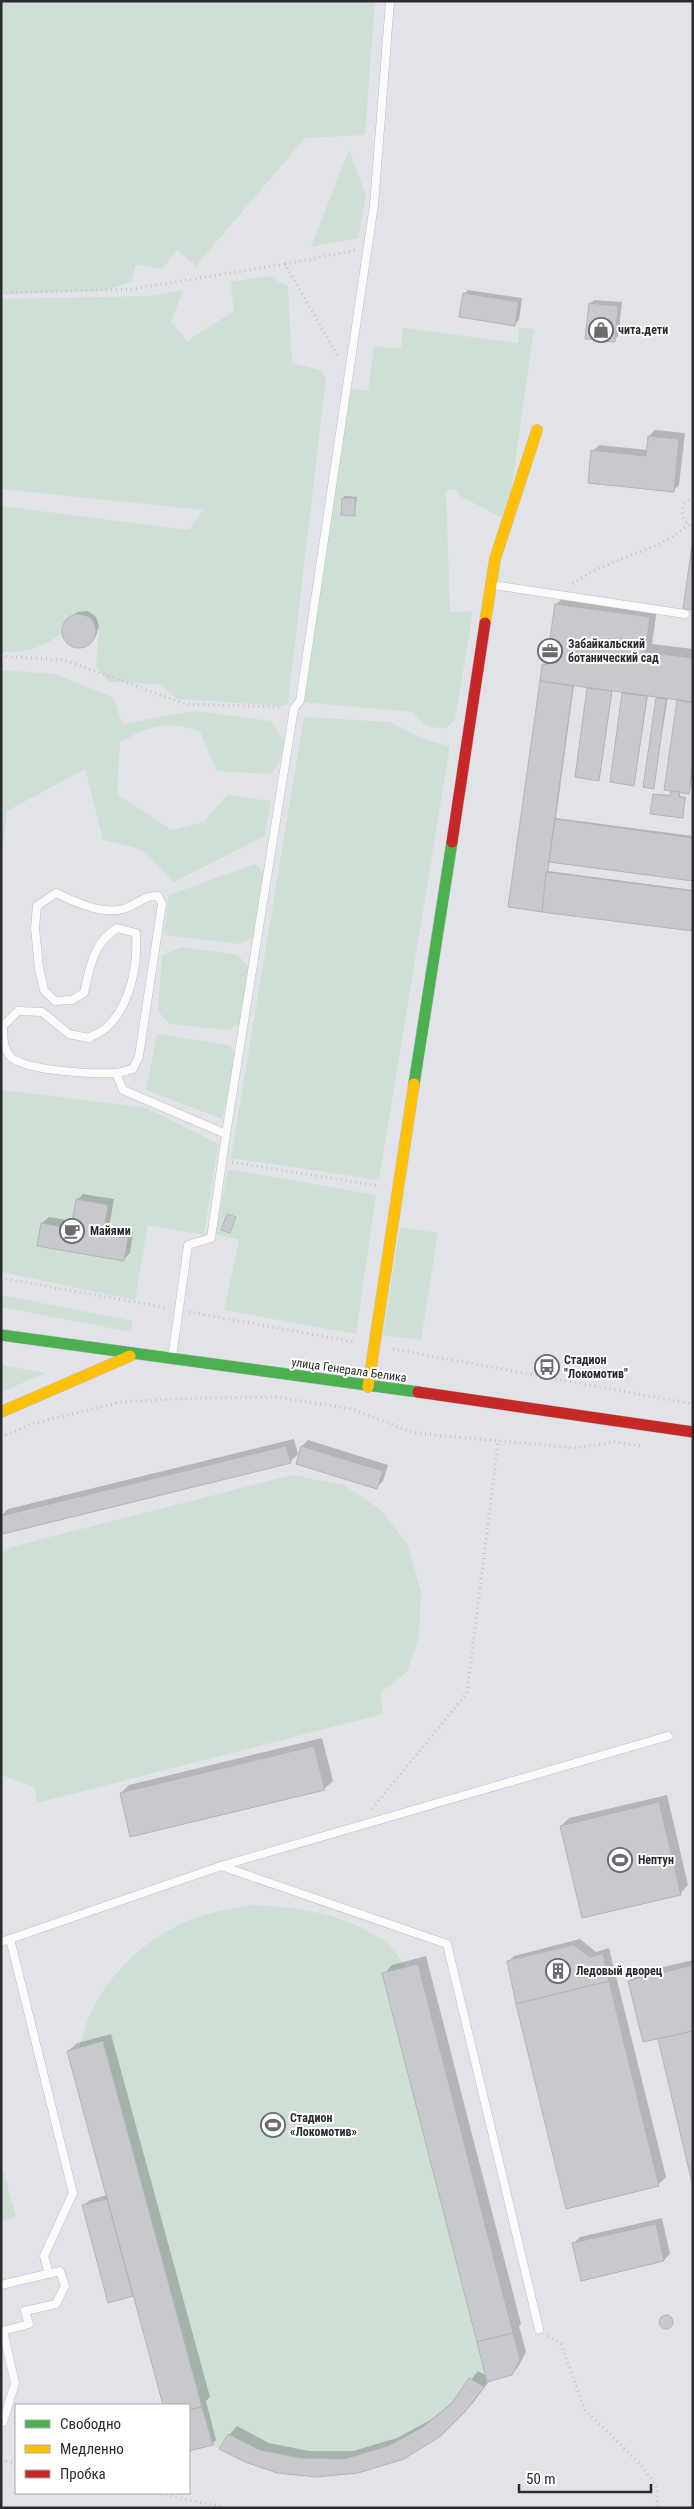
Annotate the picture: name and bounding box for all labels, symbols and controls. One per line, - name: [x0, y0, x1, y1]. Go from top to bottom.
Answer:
- shop icon: чита.дети: [588, 317, 614, 343]
- place label: чита.дети: [618, 323, 668, 337]
- place label: Забайкальский ботанический сад: [568, 637, 659, 665]
- office icon: Забайкальский ботанический сад: [537, 638, 563, 664]
- cafe icon: Майями: [59, 1218, 85, 1244]
- place label: Майями: [90, 1224, 131, 1238]
- place label: Стадион "Локомотив": [564, 1353, 628, 1381]
- bus stop icon: Стадион "Локомотив": [534, 1354, 560, 1380]
- street label: улица Генерала Белика: [291, 1355, 408, 1385]
- sports icon: Нептун: [607, 1847, 633, 1873]
- place label: Нептун: [638, 1853, 674, 1867]
- building icon: Ледовый дворец: [545, 1958, 571, 1984]
- place label: Ледовый дворец: [576, 1964, 663, 1978]
- place label: Стадион «Локомотив»: [290, 2111, 357, 2139]
- sports icon: Стадион «Локомотив»: [260, 2112, 286, 2138]
- legend: [15, 2404, 190, 2494]
- text: Свободно: [60, 2415, 121, 2433]
- text: Медленно: [60, 2440, 124, 2458]
- scale bar: [519, 2462, 652, 2494]
- text: Пробка: [60, 2465, 106, 2483]
- text: 50 m: [526, 2470, 556, 2488]

